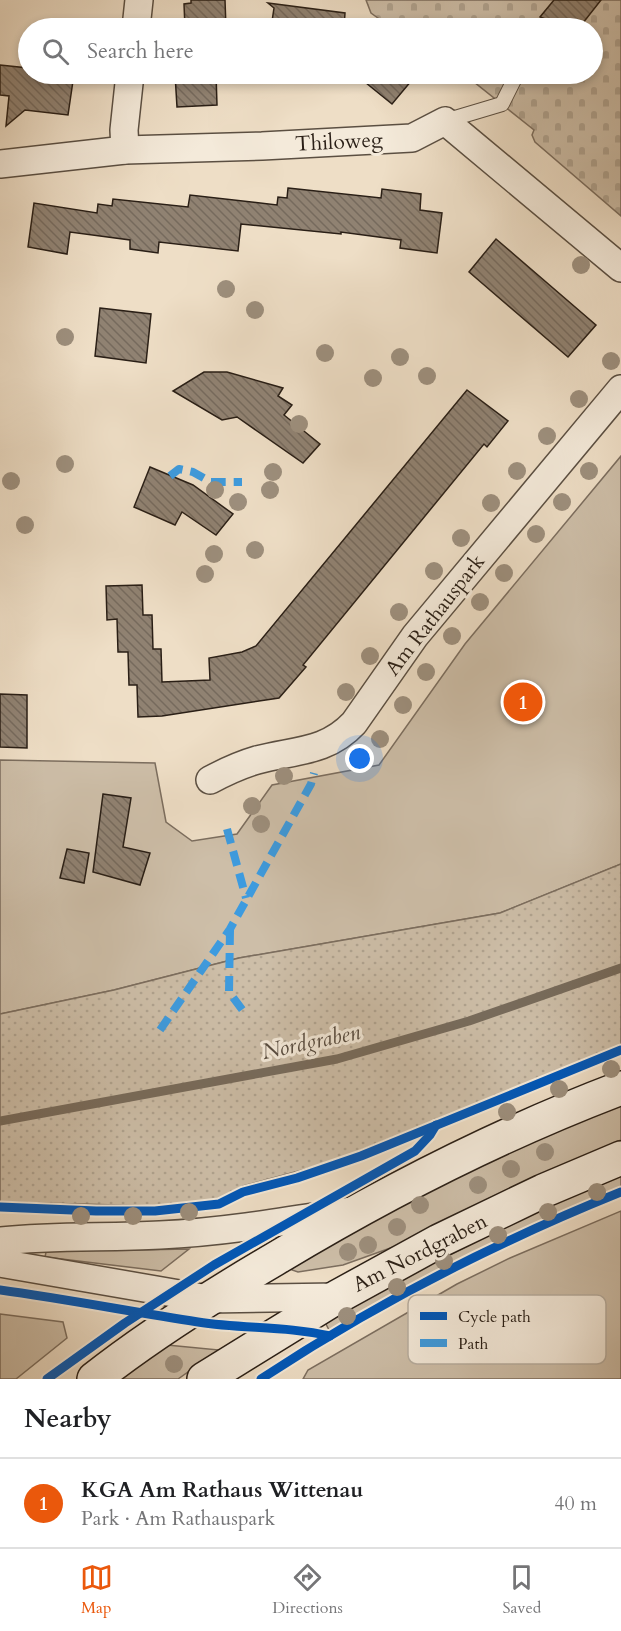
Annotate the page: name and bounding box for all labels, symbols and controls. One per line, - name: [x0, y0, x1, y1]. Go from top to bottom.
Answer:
- search box: [18, 18, 603, 84]
- icon: search: [39, 35, 72, 68]
- text: Search here: [87, 36, 194, 66]
- street label: Thiloweg: [294, 125, 384, 159]
- street label: Am Rathauspark: [378, 548, 492, 682]
- pin: 1: [504, 680, 542, 724]
- your location: [345, 744, 374, 773]
- water label: Nordgraben: [259, 1017, 363, 1067]
- street label: Am Nordgraben: [348, 1207, 492, 1299]
- legend: [408, 1295, 606, 1364]
- text: Cycle path: [458, 1306, 531, 1328]
- text: Path: [458, 1333, 488, 1355]
- text: Nearby: [24, 1401, 112, 1436]
- text: KGA Am Rathaus Wittenau: [81, 1475, 363, 1505]
- text: 1: [38, 1490, 49, 1517]
- text: 40 m: [554, 1490, 597, 1517]
- text: Park · Am Rathauspark: [81, 1505, 275, 1532]
- tab: Map: [80, 1561, 113, 1619]
- tab: Directions: [272, 1561, 343, 1619]
- tab: Saved: [502, 1561, 541, 1619]

